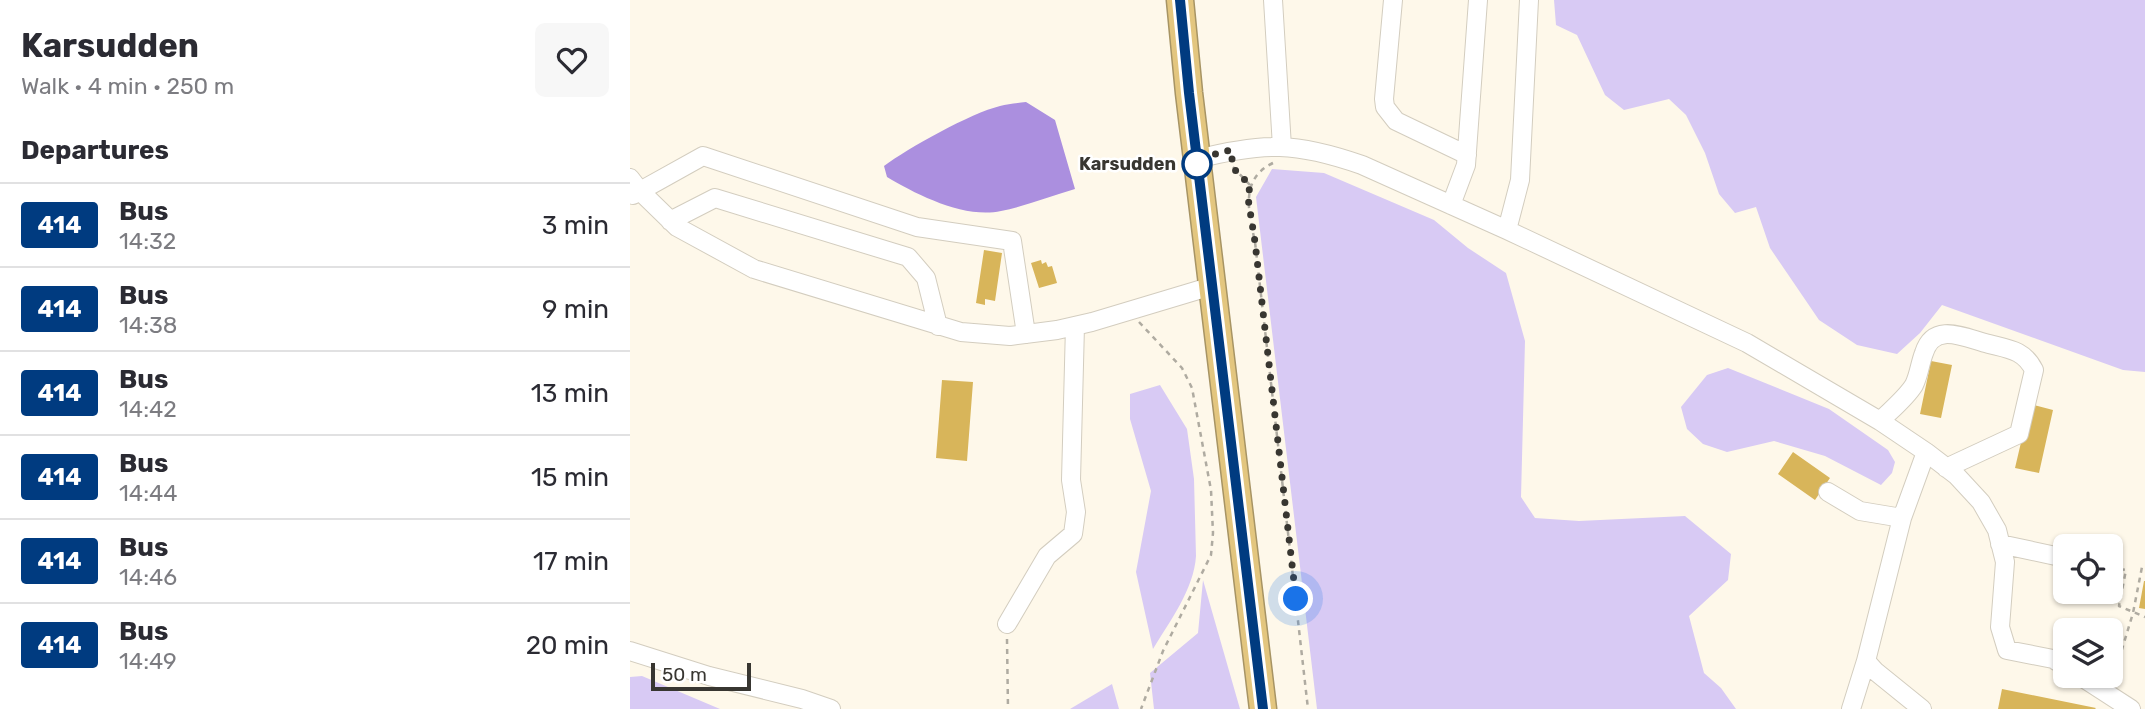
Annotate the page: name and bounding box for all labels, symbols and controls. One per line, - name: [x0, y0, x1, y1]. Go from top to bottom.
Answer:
- button: heart: [535, 23, 609, 97]
- text: Karsudden: [21, 26, 199, 65]
- text: Walk · 4 min · 250 m: [21, 72, 234, 100]
- text: Departures: [21, 135, 169, 166]
- marker: Karsudden: [1182, 149, 1212, 179]
- place label: Karsudden: [1079, 153, 1176, 175]
- text: Bus: [119, 196, 168, 227]
- text: 3 min: [542, 210, 609, 241]
- text: 414: [37, 211, 82, 239]
- text: 14:32: [119, 227, 176, 255]
- text: Bus: [119, 280, 168, 311]
- text: 9 min: [542, 294, 609, 325]
- text: 414: [37, 295, 82, 323]
- text: 14:38: [119, 311, 177, 339]
- text: Bus: [119, 364, 168, 395]
- text: 13 min: [531, 378, 609, 409]
- text: 414: [37, 379, 82, 407]
- text: 14:42: [119, 395, 177, 423]
- text: Bus: [119, 448, 168, 479]
- text: 15 min: [531, 462, 609, 493]
- text: 414: [37, 463, 82, 491]
- text: 14:44: [119, 479, 178, 507]
- text: Bus: [119, 532, 168, 563]
- map controls: [2053, 534, 2123, 688]
- button: locate: [2053, 534, 2123, 604]
- text: 17 min: [533, 546, 609, 577]
- text: 414: [37, 547, 82, 575]
- text: 14:46: [119, 563, 177, 591]
- your location: [1278, 581, 1313, 616]
- text: Bus: [119, 616, 168, 647]
- button: layers: [2053, 618, 2123, 688]
- text: 20 min: [526, 630, 609, 661]
- text: 414: [37, 631, 82, 659]
- text: 14:49: [119, 647, 177, 675]
- scale bar: [651, 660, 751, 692]
- text: 50 m: [662, 663, 707, 686]

